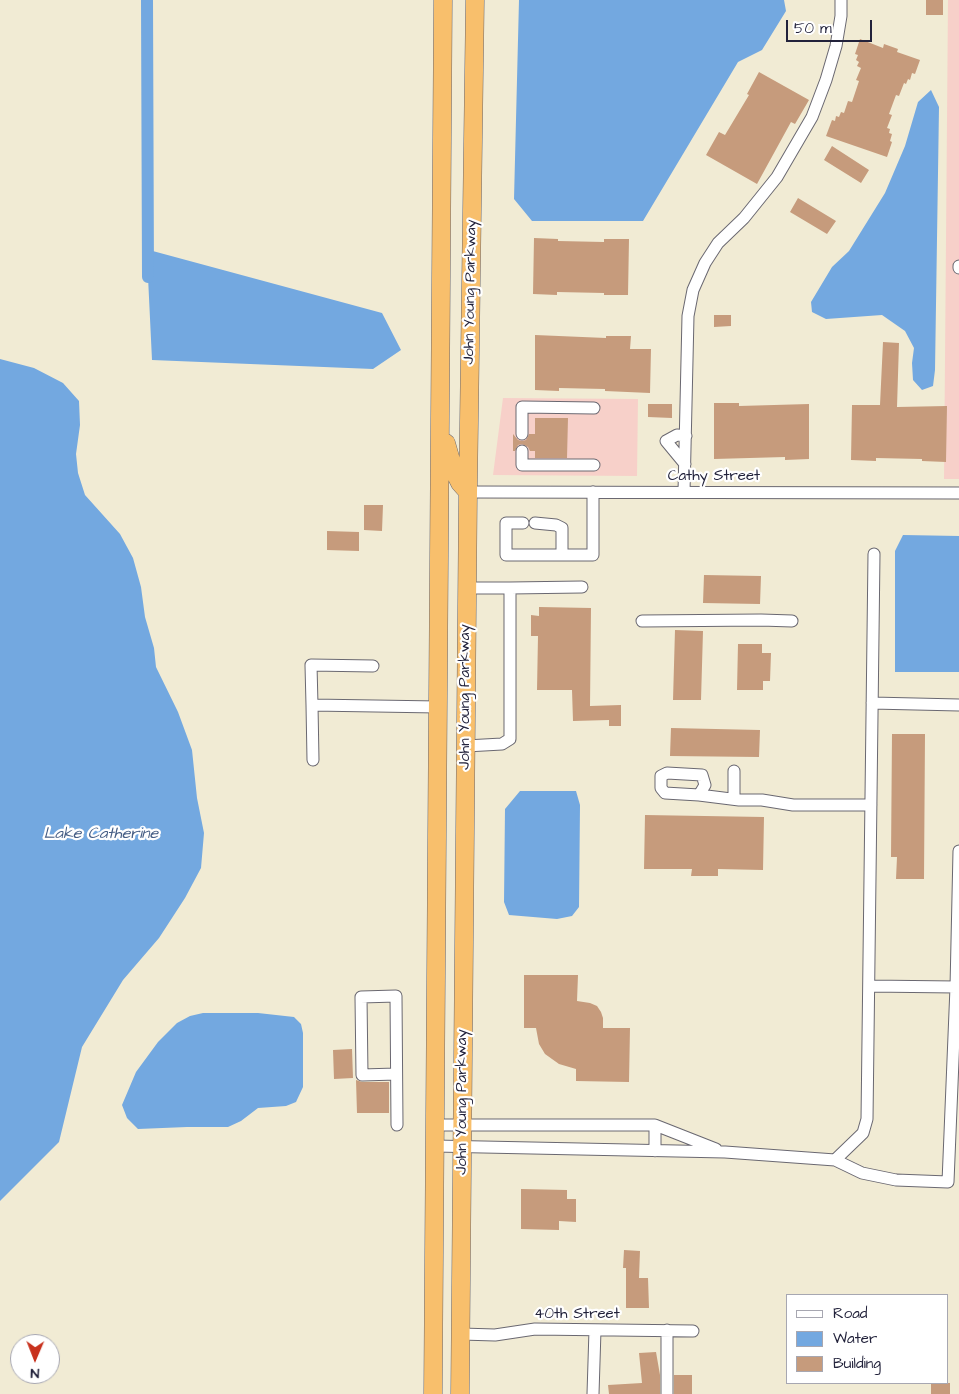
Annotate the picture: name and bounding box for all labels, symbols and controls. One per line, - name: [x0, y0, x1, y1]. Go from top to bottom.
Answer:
- scale bar: [789, 10, 875, 42]
- text: 50 m: [794, 18, 832, 39]
- street label: John Young Parkway: [461, 219, 481, 365]
- street label: Cathy Street: [668, 468, 760, 486]
- street label: John Young Parkway: [457, 624, 475, 770]
- water label: Lake Catherine: [44, 825, 158, 845]
- street label: John Young Parkway: [454, 1029, 472, 1175]
- legend: [786, 1294, 949, 1384]
- text: Road: [833, 1303, 867, 1324]
- street label: 40th Street: [534, 1306, 620, 1324]
- text: Water: [833, 1328, 877, 1349]
- north arrow: [10, 1334, 60, 1384]
- text: Building: [833, 1353, 881, 1374]
- text: N: [30, 1363, 39, 1383]

